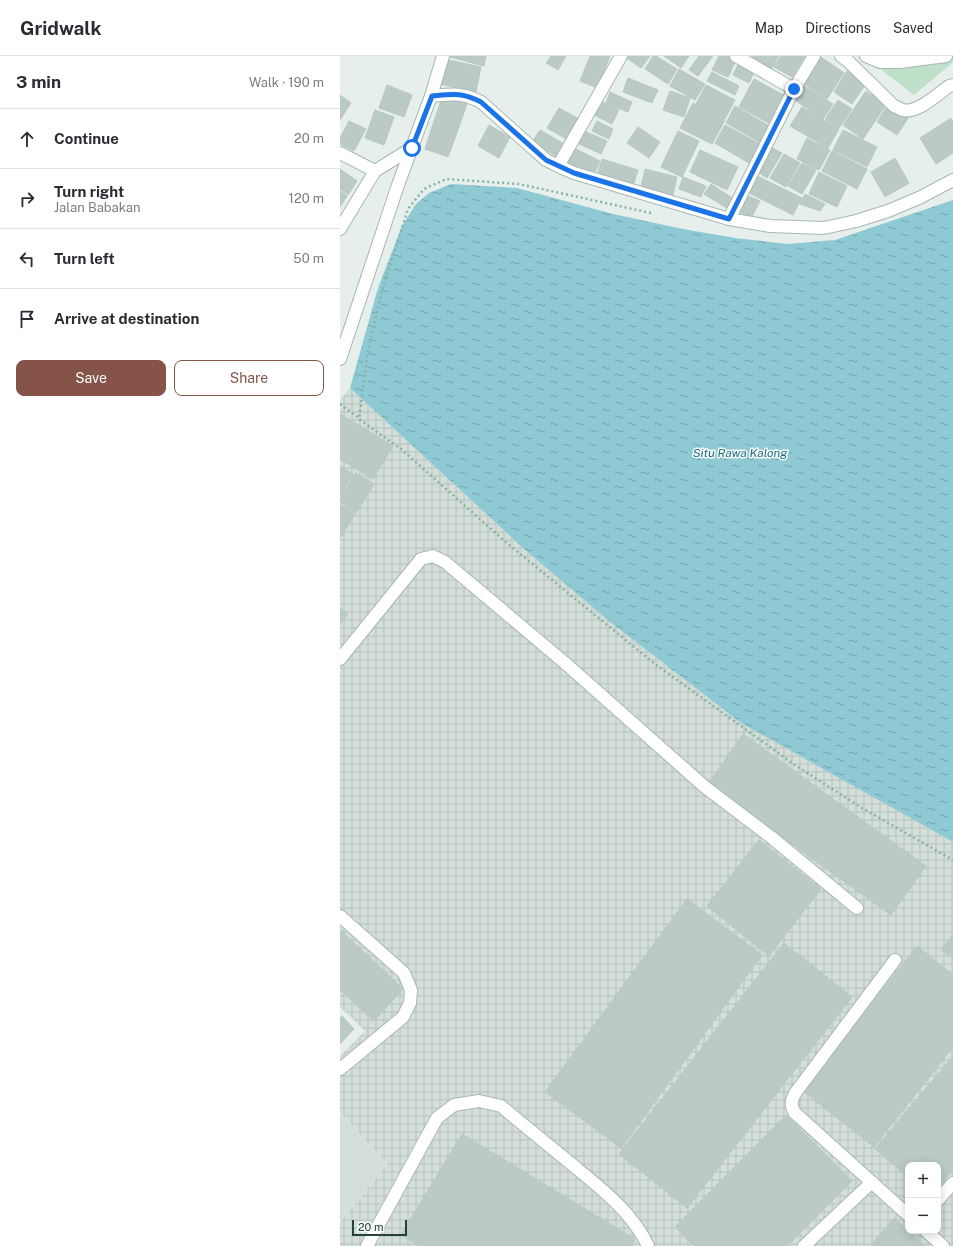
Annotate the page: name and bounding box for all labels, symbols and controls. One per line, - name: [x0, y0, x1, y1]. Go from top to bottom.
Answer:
- text: Gridwalk: [20, 17, 101, 39]
- text: Map: [755, 20, 783, 36]
- text: Directions: [805, 20, 871, 36]
- text: Saved: [893, 20, 933, 36]
- text: 3 min: [16, 72, 61, 92]
- text: Walk · 190 m: [249, 75, 324, 90]
- route end: [785, 80, 803, 98]
- icon: ahead: [16, 128, 38, 150]
- text: Continue: [54, 130, 119, 147]
- text: 20 m: [294, 131, 324, 146]
- route start: [403, 139, 421, 157]
- text: Turn right: [54, 183, 124, 200]
- icon: right: [16, 188, 38, 210]
- text: 120 m: [289, 191, 324, 206]
- text: Jalan Babakan: [54, 200, 141, 215]
- icon: left: [16, 248, 38, 270]
- text: Turn left: [54, 250, 115, 267]
- text: 50 m: [293, 251, 324, 266]
- icon: arrive: [16, 308, 38, 330]
- text: Arrive at destination: [54, 310, 199, 327]
- button: Save: [16, 360, 166, 396]
- button: Share: [174, 360, 324, 396]
- water label: Situ Rawa Kalong: [693, 446, 788, 460]
- map controls: [905, 1162, 941, 1234]
- button: +: [905, 1162, 941, 1198]
- button: −: [905, 1198, 941, 1234]
- scale bar: [352, 1218, 407, 1237]
- text: 20 m: [358, 1221, 383, 1233]

